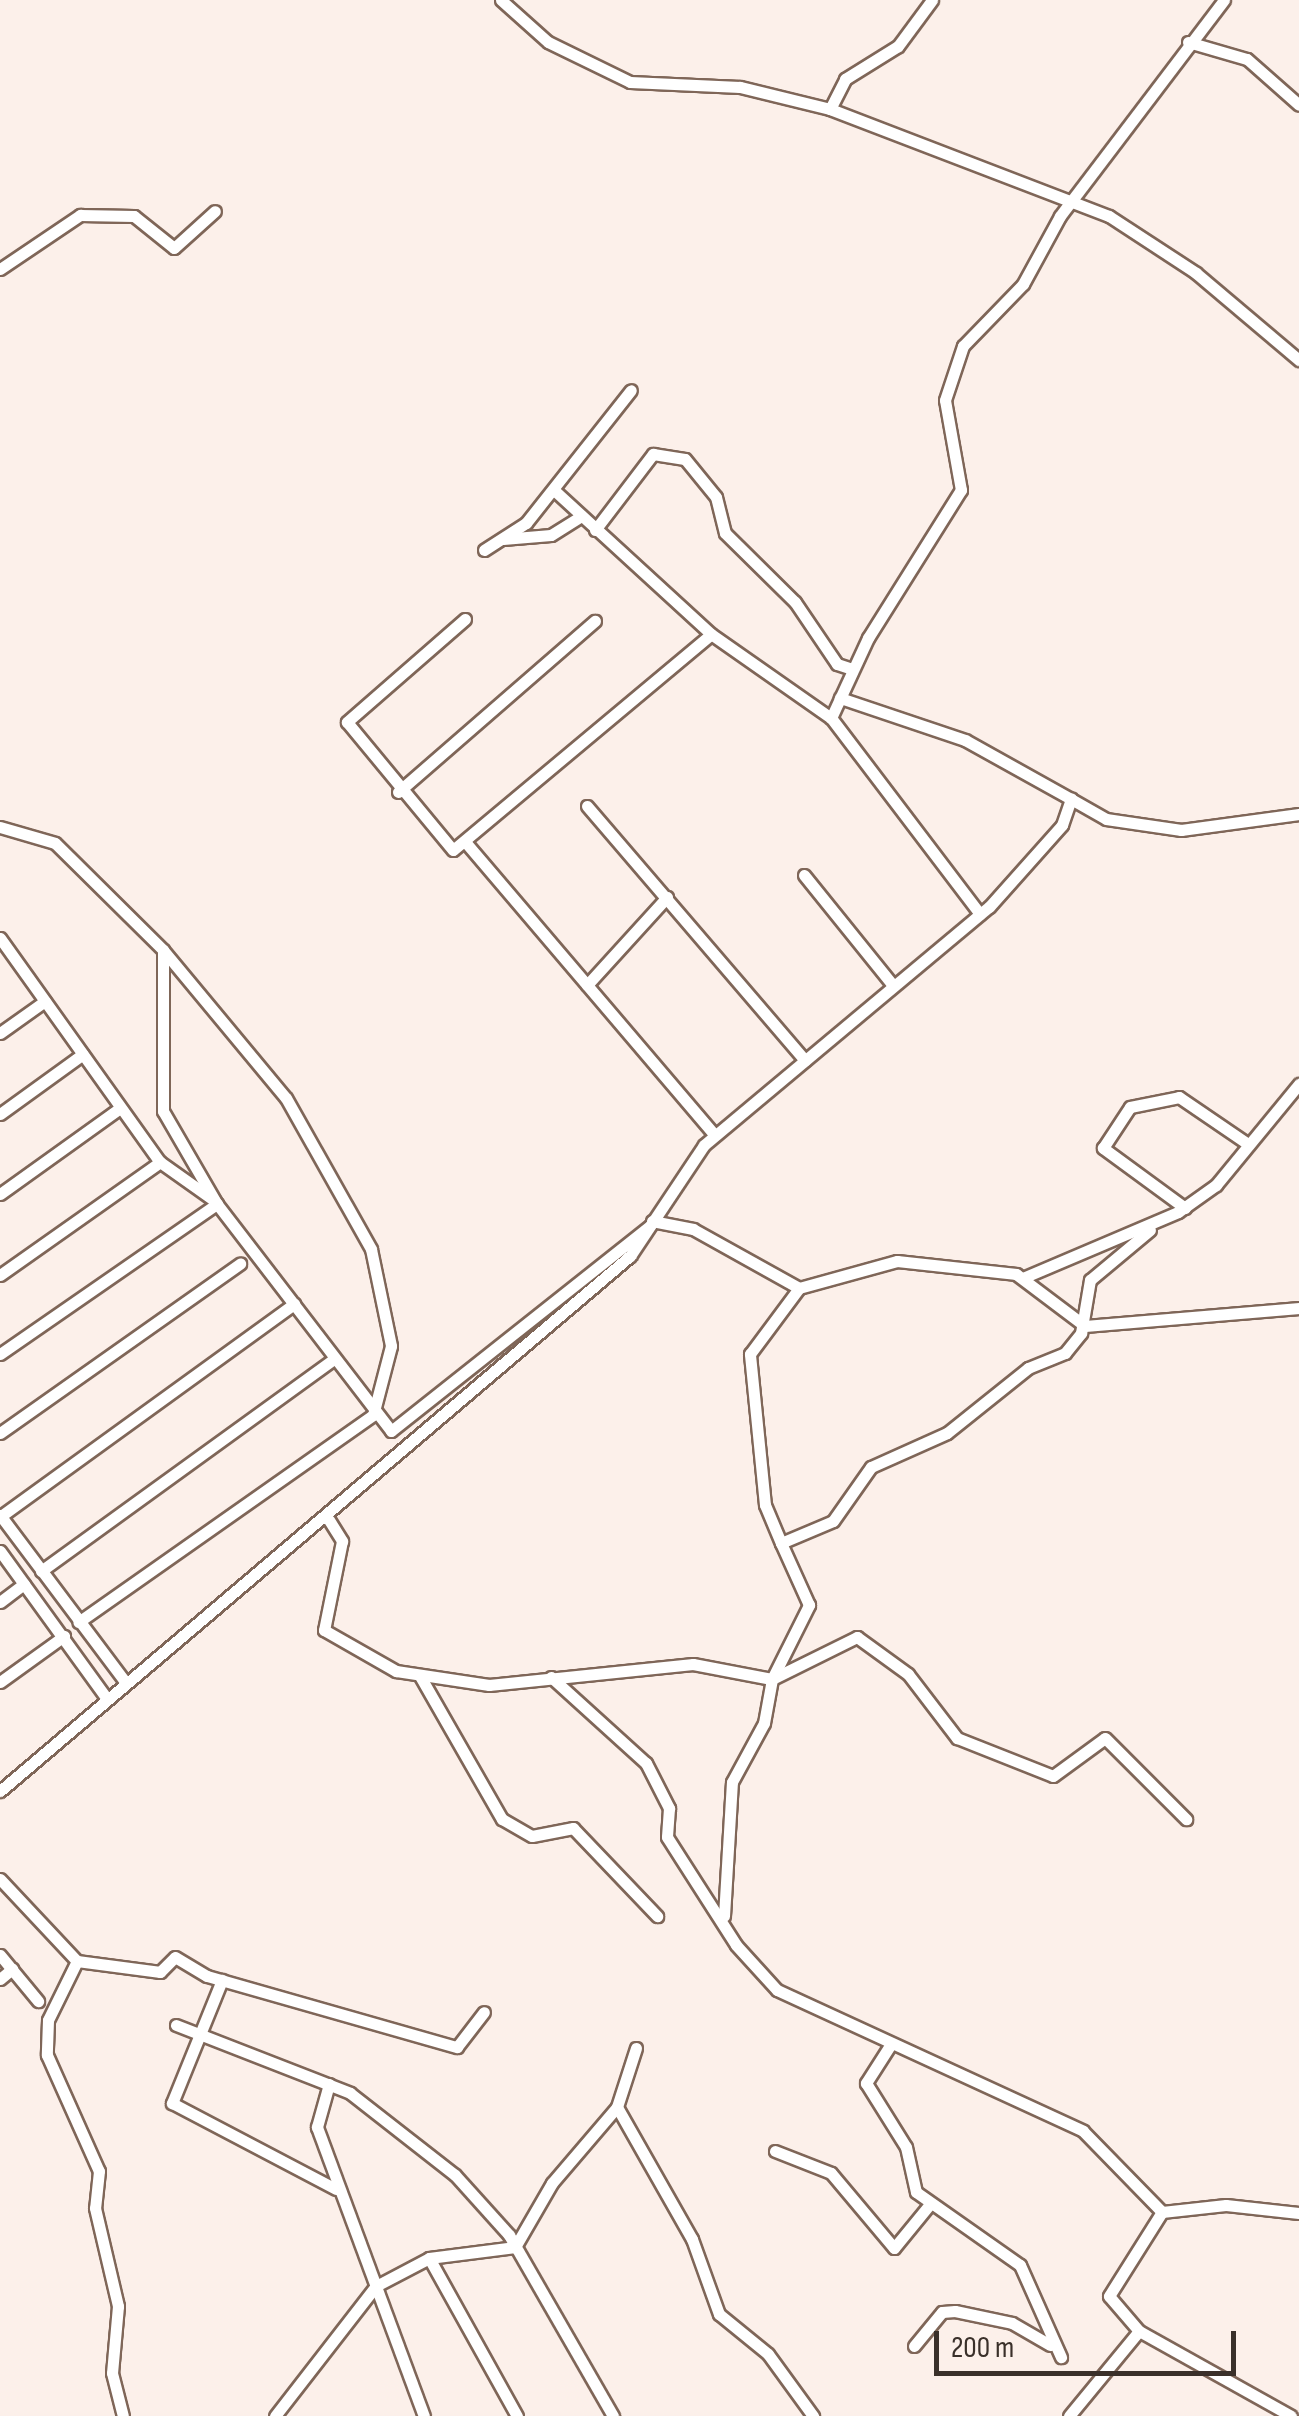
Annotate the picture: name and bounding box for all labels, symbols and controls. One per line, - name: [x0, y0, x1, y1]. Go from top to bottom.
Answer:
- scale bar: [939, 2311, 1242, 2373]
- text: 200 m: [951, 2330, 1014, 2366]

